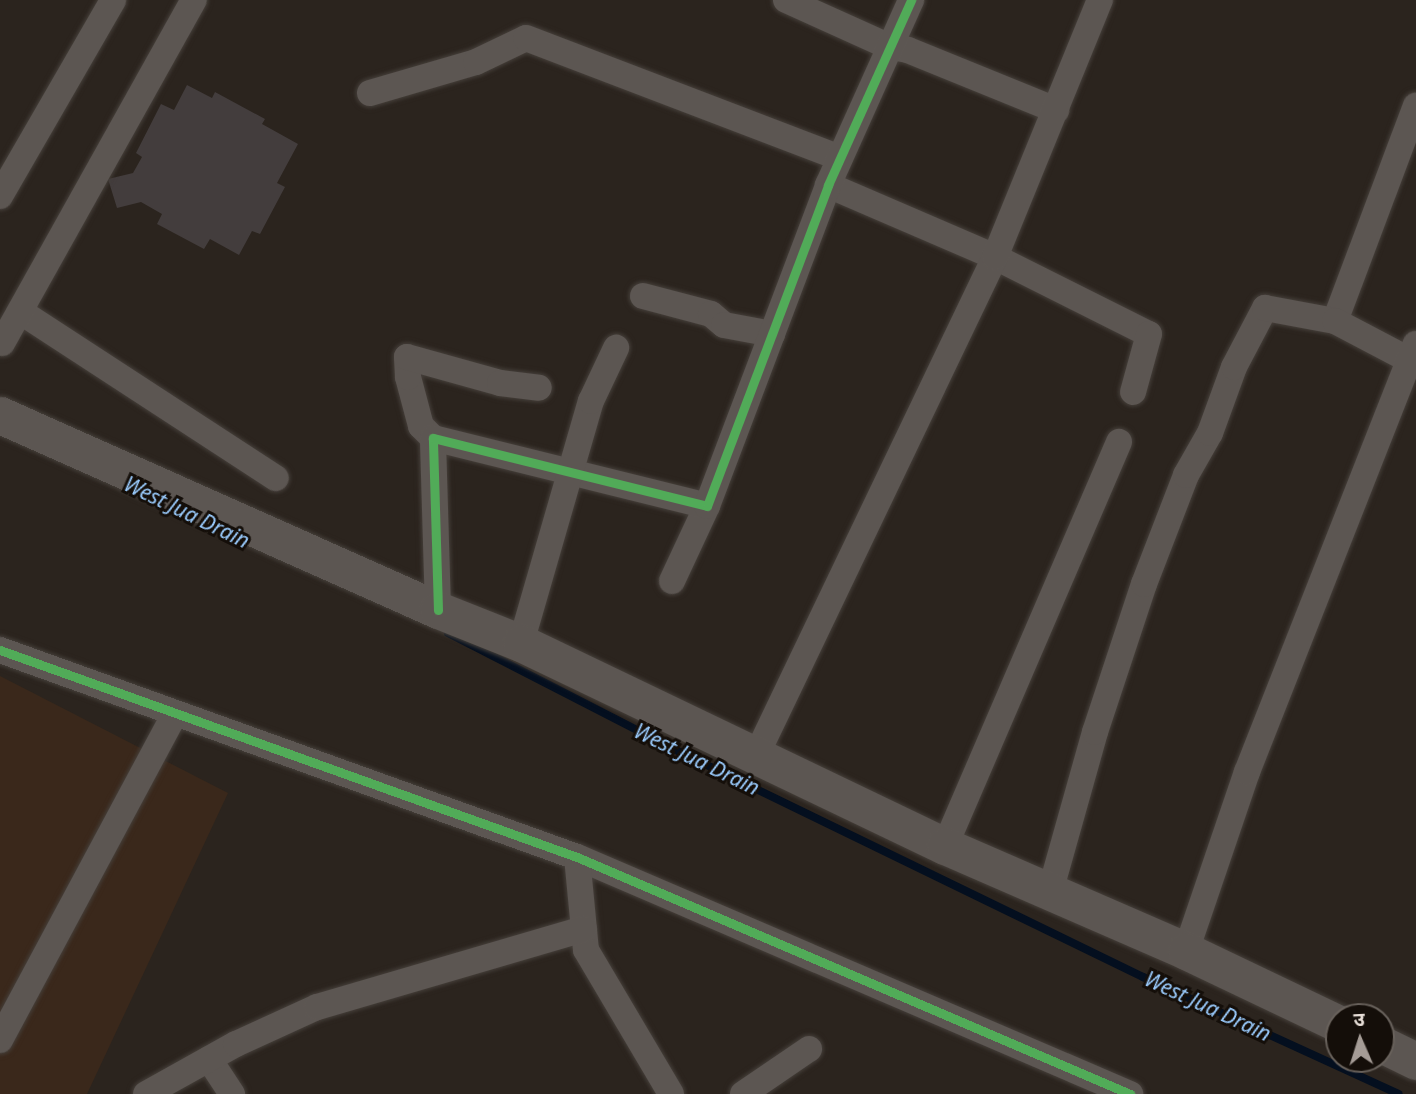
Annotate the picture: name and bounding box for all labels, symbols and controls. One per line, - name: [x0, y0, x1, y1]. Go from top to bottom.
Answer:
- water label: West Jua Drain: [120, 471, 254, 553]
- water label: West Jua Drain: [630, 718, 764, 800]
- water label: West Jua Drain: [1141, 966, 1275, 1046]
- north arrow: [1325, 1003, 1395, 1073]
- text: उ: [1353, 1006, 1365, 1032]

